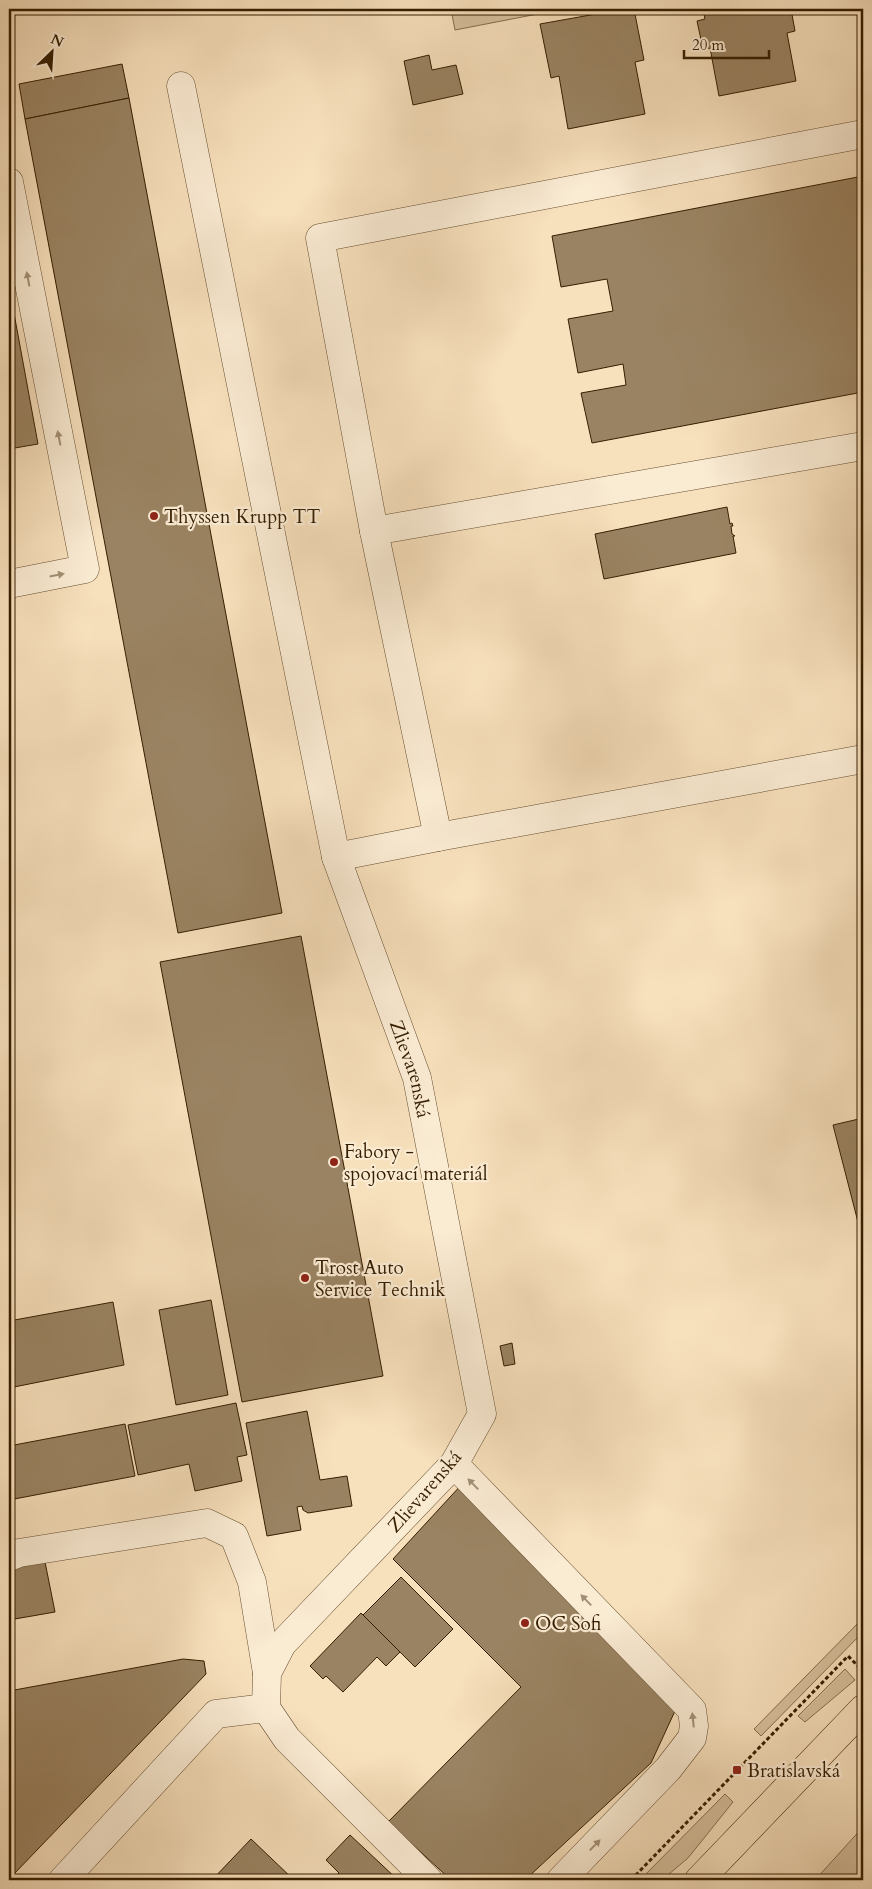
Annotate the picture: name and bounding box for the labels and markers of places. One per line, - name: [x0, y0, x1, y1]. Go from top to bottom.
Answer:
- place label: Thyssen Krupp TT: [164, 504, 320, 530]
- marker: Thyssen Krupp TT: [148, 510, 160, 522]
- place label: Fabory - spojovací materiál: [344, 1139, 488, 1187]
- marker: Fabory - spojovací materiál: [328, 1156, 340, 1168]
- place label: Trost Auto Service Technik: [315, 1255, 446, 1303]
- marker: Trost Auto Service Technik: [299, 1272, 311, 1284]
- place label: OC Sofi: [535, 1611, 602, 1637]
- marker: OC Sofi: [519, 1617, 531, 1629]
- place label: Bratislavská: [747, 1758, 840, 1784]
- marker: Bratislavská: [731, 1764, 743, 1776]

